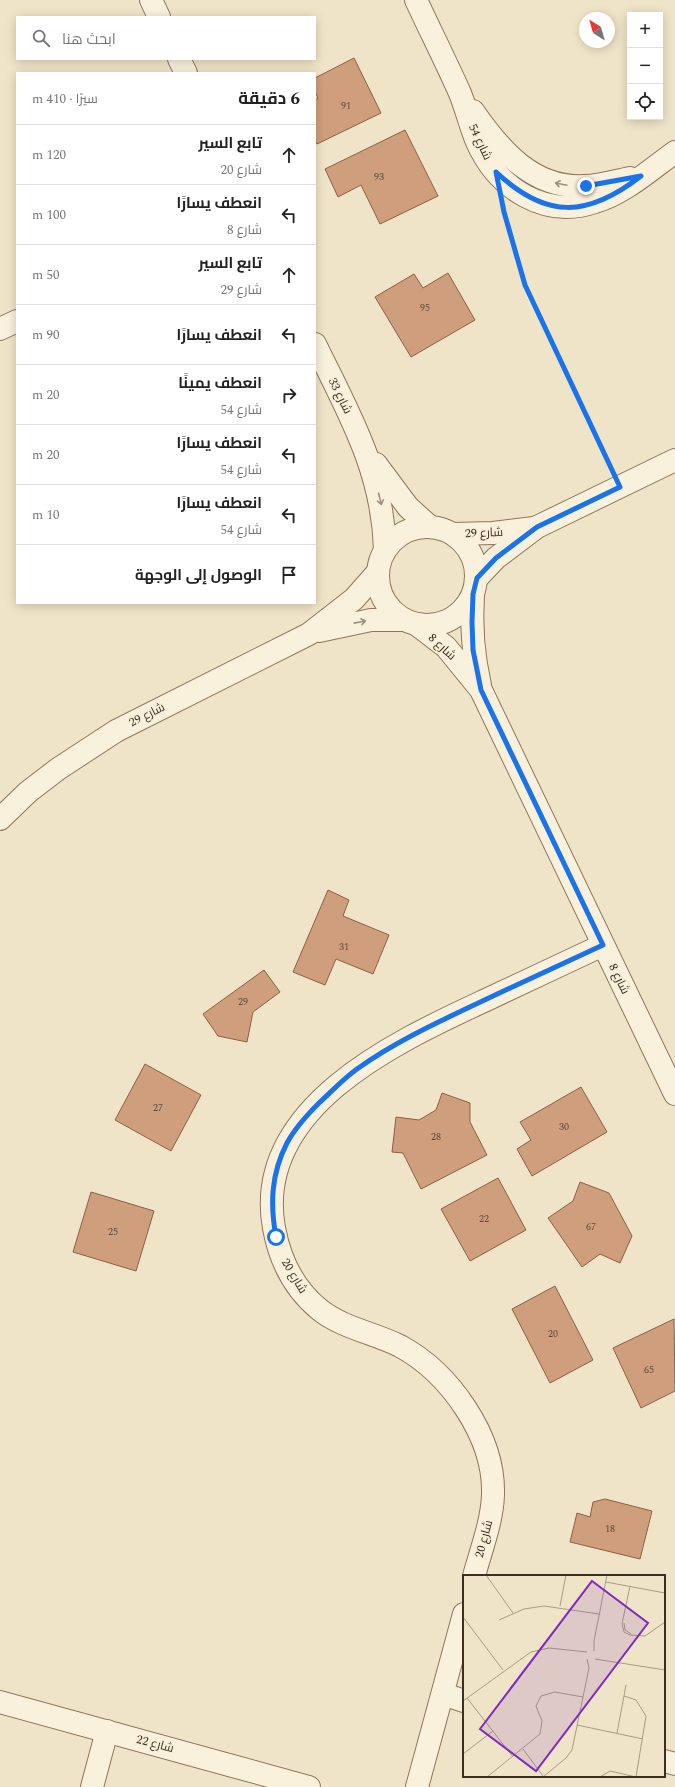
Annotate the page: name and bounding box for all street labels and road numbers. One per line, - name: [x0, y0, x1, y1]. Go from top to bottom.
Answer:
- street label: شارع 54: [463, 121, 497, 163]
- street label: شارع 33: [323, 375, 357, 417]
- street label: شارع 29: [465, 523, 504, 543]
- street label: شارع 8: [424, 629, 460, 665]
- street label: شارع 29: [126, 698, 168, 732]
- street label: شارع 8: [603, 960, 635, 998]
- street label: شارع 20: [276, 1255, 312, 1297]
- street label: شارع 20: [470, 1518, 498, 1560]
- street label: شارع 22: [134, 1730, 176, 1758]

